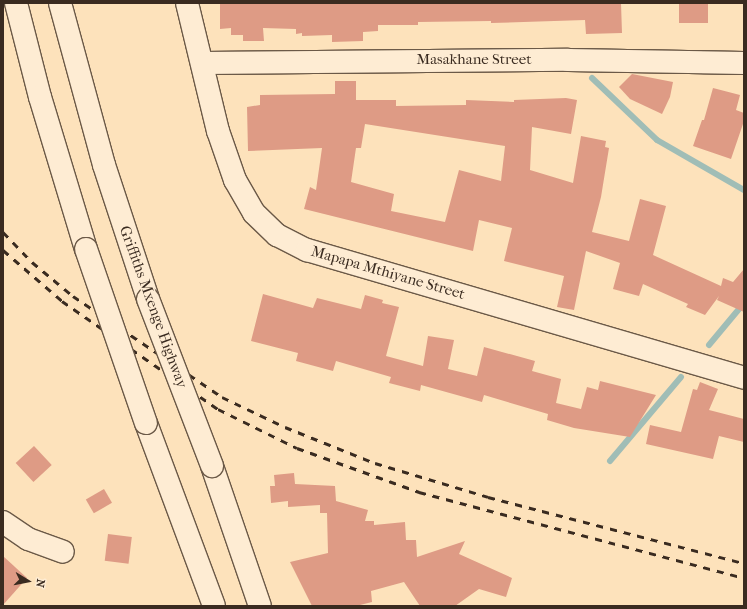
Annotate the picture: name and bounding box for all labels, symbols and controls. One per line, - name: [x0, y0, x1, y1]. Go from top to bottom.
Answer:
- street label: Masakhane Street: [416, 51, 532, 69]
- street label: Griffiths Mxenge Highway: [115, 224, 191, 390]
- street label: Mapapa Mthiyane Street: [309, 242, 467, 304]
- north arrow: [8, 561, 48, 601]
- text: N: [33, 578, 47, 588]

